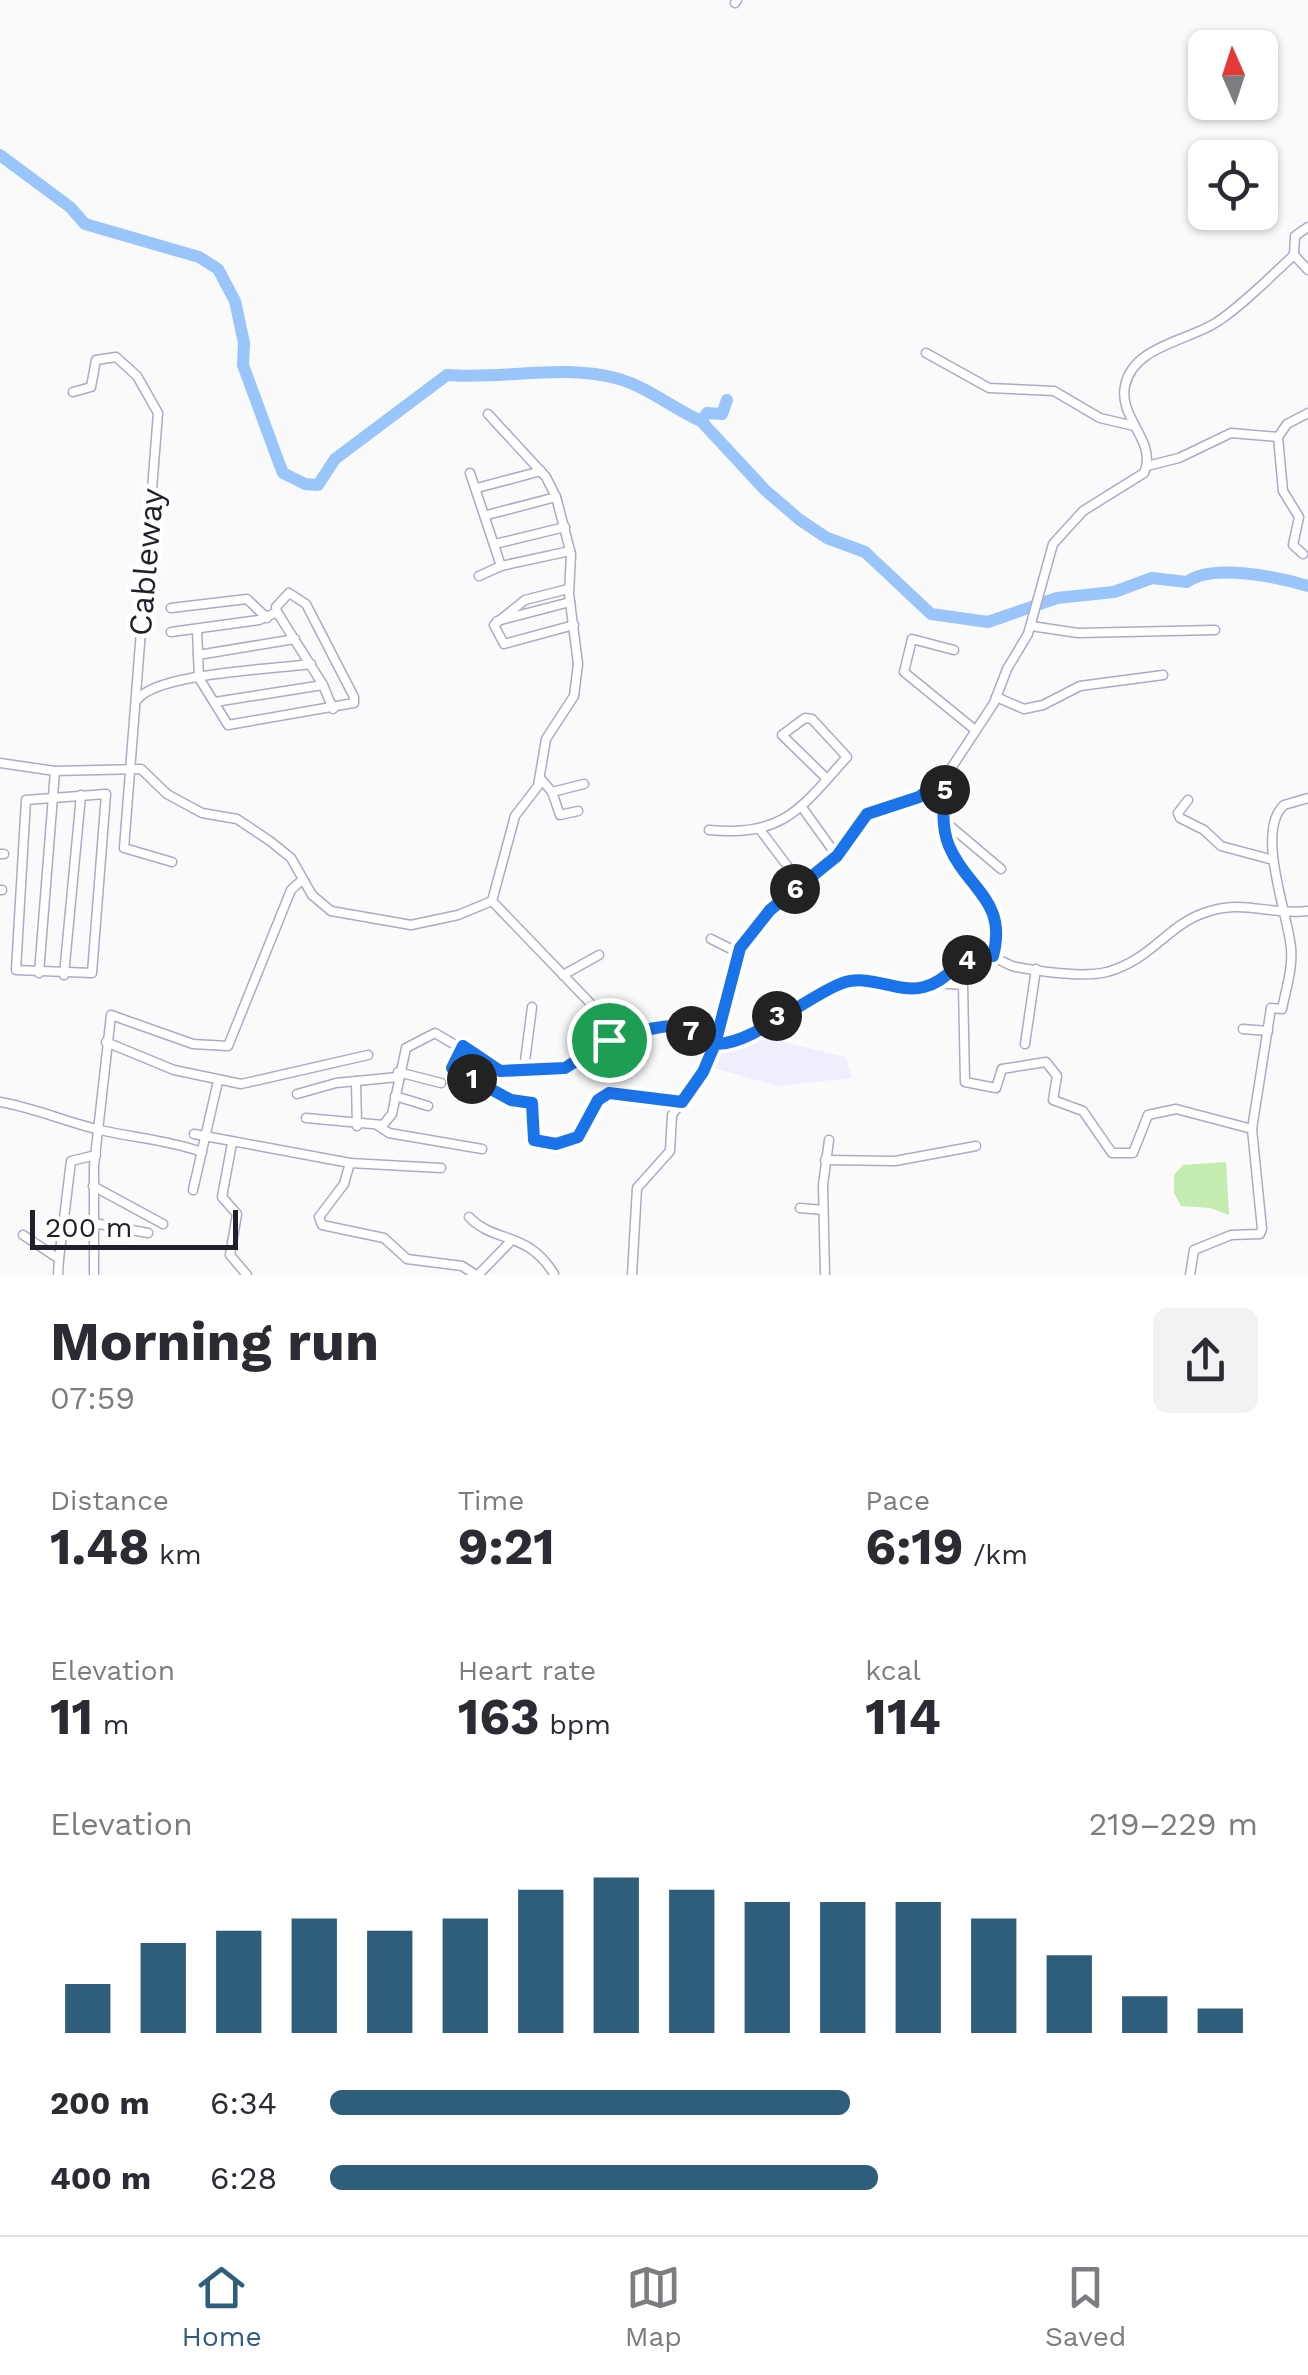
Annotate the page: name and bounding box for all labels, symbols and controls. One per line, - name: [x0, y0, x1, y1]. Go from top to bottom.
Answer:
- north arrow: [1188, 30, 1278, 120]
- map controls: [1188, 30, 1278, 230]
- button: locate: [1188, 140, 1278, 230]
- street label: Cableway: [121, 486, 171, 637]
- pin: 5: [920, 765, 970, 815]
- text: 5: [937, 773, 953, 806]
- pin: 6: [770, 864, 820, 914]
- text: 6: [786, 872, 804, 905]
- pin: 4: [942, 935, 992, 985]
- text: 4: [958, 943, 976, 976]
- pin: 3: [752, 991, 802, 1041]
- pin: [567, 998, 652, 1083]
- text: 3: [769, 999, 785, 1032]
- pin: 7: [666, 1006, 716, 1056]
- icon: arrive: [582, 1013, 637, 1068]
- text: 7: [682, 1014, 700, 1047]
- pin: 1: [447, 1054, 497, 1104]
- text: 1: [466, 1062, 478, 1095]
- scale bar: [30, 1205, 238, 1250]
- text: 200 m: [45, 1211, 132, 1244]
- button: share: [1153, 1308, 1258, 1413]
- text: Morning run: [50, 1309, 379, 1373]
- text: 07:59: [50, 1379, 135, 1417]
- text: Distance: [50, 1484, 169, 1517]
- text: Time: [458, 1484, 524, 1517]
- text: Pace: [865, 1484, 930, 1517]
- text: 1.48: [50, 1517, 150, 1576]
- text: 9:21: [458, 1517, 555, 1576]
- text: 6:19: [865, 1517, 964, 1576]
- text: km: [150, 1538, 202, 1571]
- text: /km: [964, 1538, 1028, 1571]
- text: Elevation: [50, 1654, 175, 1687]
- text: Heart rate: [458, 1654, 596, 1687]
- text: kcal: [865, 1654, 921, 1687]
- text: 11: [50, 1687, 93, 1746]
- text: 163: [458, 1687, 540, 1746]
- text: 114: [865, 1687, 941, 1746]
- text: m: [93, 1708, 129, 1741]
- text: bpm: [540, 1708, 611, 1741]
- text: Elevation: [50, 1805, 193, 1843]
- text: 219–229 m: [1089, 1805, 1258, 1843]
- text: 200 m: [50, 2084, 150, 2122]
- text: 6:34: [210, 2084, 277, 2122]
- text: 400 m: [50, 2159, 151, 2197]
- text: 6:28: [210, 2159, 277, 2197]
- tab: Home: [182, 2260, 262, 2353]
- tab: Map: [625, 2260, 682, 2353]
- tab: Saved: [1045, 2260, 1126, 2353]

